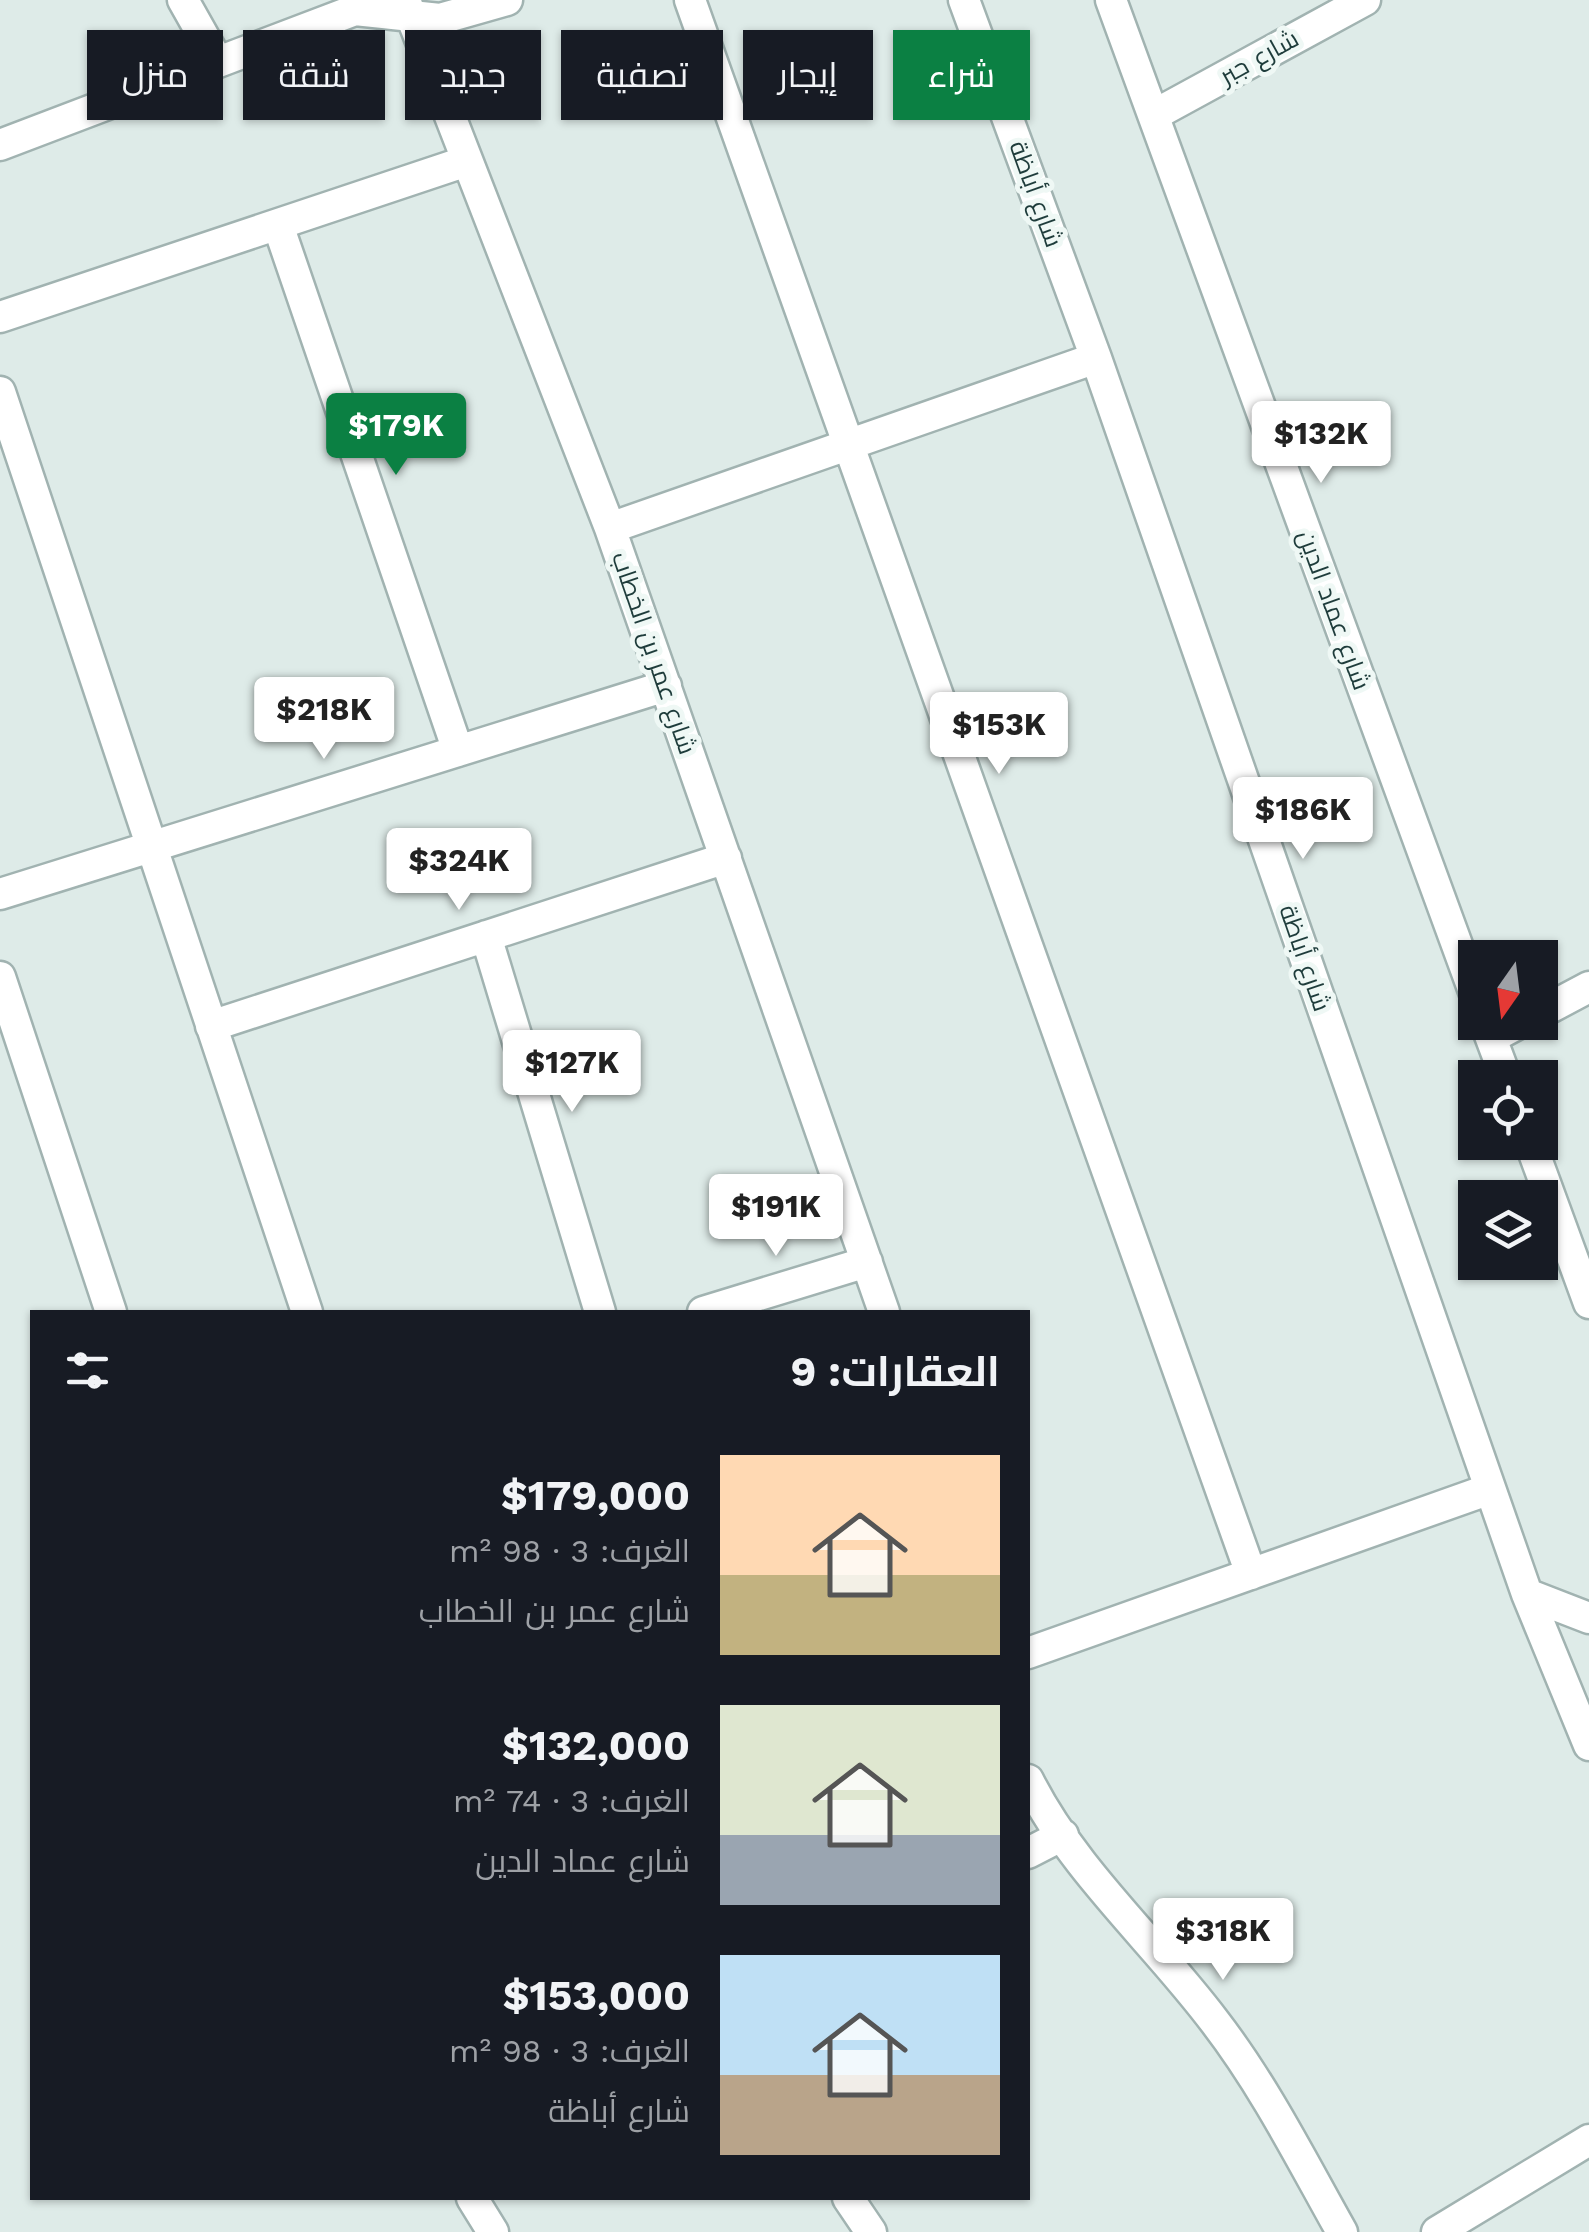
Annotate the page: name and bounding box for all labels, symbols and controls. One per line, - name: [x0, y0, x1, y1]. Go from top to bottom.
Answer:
- street label: شارع جبر: [1213, 24, 1304, 93]
- chip: منزل: [87, 30, 223, 120]
- chip: شقة: [243, 30, 385, 120]
- chip: جديد: [405, 30, 541, 120]
- chip: تصفية: [561, 30, 723, 120]
- chip: إيجار: [743, 30, 873, 120]
- chip: شراء: [893, 30, 1030, 120]
- street label: شارع أباظة: [1002, 136, 1070, 252]
- pin: $179K: [326, 393, 466, 478]
- pin: $132K: [1251, 401, 1391, 486]
- text: $179K: [348, 406, 444, 444]
- text: $132K: [1274, 414, 1368, 452]
- street label: شارع عماد الدين: [1290, 526, 1376, 694]
- street label: شارع عمر بن الخطاب: [604, 548, 702, 759]
- pin: $218K: [254, 677, 394, 762]
- text: $218K: [276, 690, 372, 728]
- pin: $153K: [929, 692, 1069, 777]
- text: $153K: [952, 705, 1046, 743]
- pin: $186K: [1233, 777, 1373, 862]
- text: $186K: [1255, 790, 1351, 828]
- pin: $324K: [389, 828, 529, 913]
- text: $324K: [408, 841, 510, 879]
- street label: شارع أباظة: [1271, 900, 1339, 1016]
- north arrow: [1458, 940, 1558, 1040]
- map controls: [1458, 940, 1558, 1280]
- pin: $127K: [502, 1030, 642, 1115]
- text: $127K: [525, 1043, 619, 1081]
- button: locate: [1458, 1060, 1558, 1160]
- pin: $191K: [706, 1174, 846, 1259]
- button: layers: [1458, 1180, 1558, 1280]
- text: $191K: [731, 1187, 821, 1225]
- icon: filters: [60, 1343, 115, 1398]
- text: العقارات: 9: [790, 1347, 1000, 1396]
- text: $179,000: [501, 1471, 690, 1520]
- icon: home: [800, 1495, 920, 1615]
- text: الغرف: 3 · 98 m²: [449, 1532, 690, 1570]
- text: شارع عمر بن الخطاب: [419, 1592, 690, 1630]
- text: $132,000: [502, 1721, 690, 1770]
- icon: home: [800, 1745, 920, 1865]
- text: الغرف: 3 · 74 m²: [453, 1782, 690, 1820]
- text: شارع عماد الدين: [475, 1842, 690, 1880]
- pin: $318K: [1153, 1898, 1293, 1983]
- text: $318K: [1175, 1911, 1271, 1949]
- text: $153,000: [503, 1971, 690, 2020]
- icon: home: [800, 1995, 920, 2115]
- text: الغرف: 3 · 98 m²: [449, 2032, 690, 2070]
- text: شارع أباظة: [548, 2092, 690, 2130]

